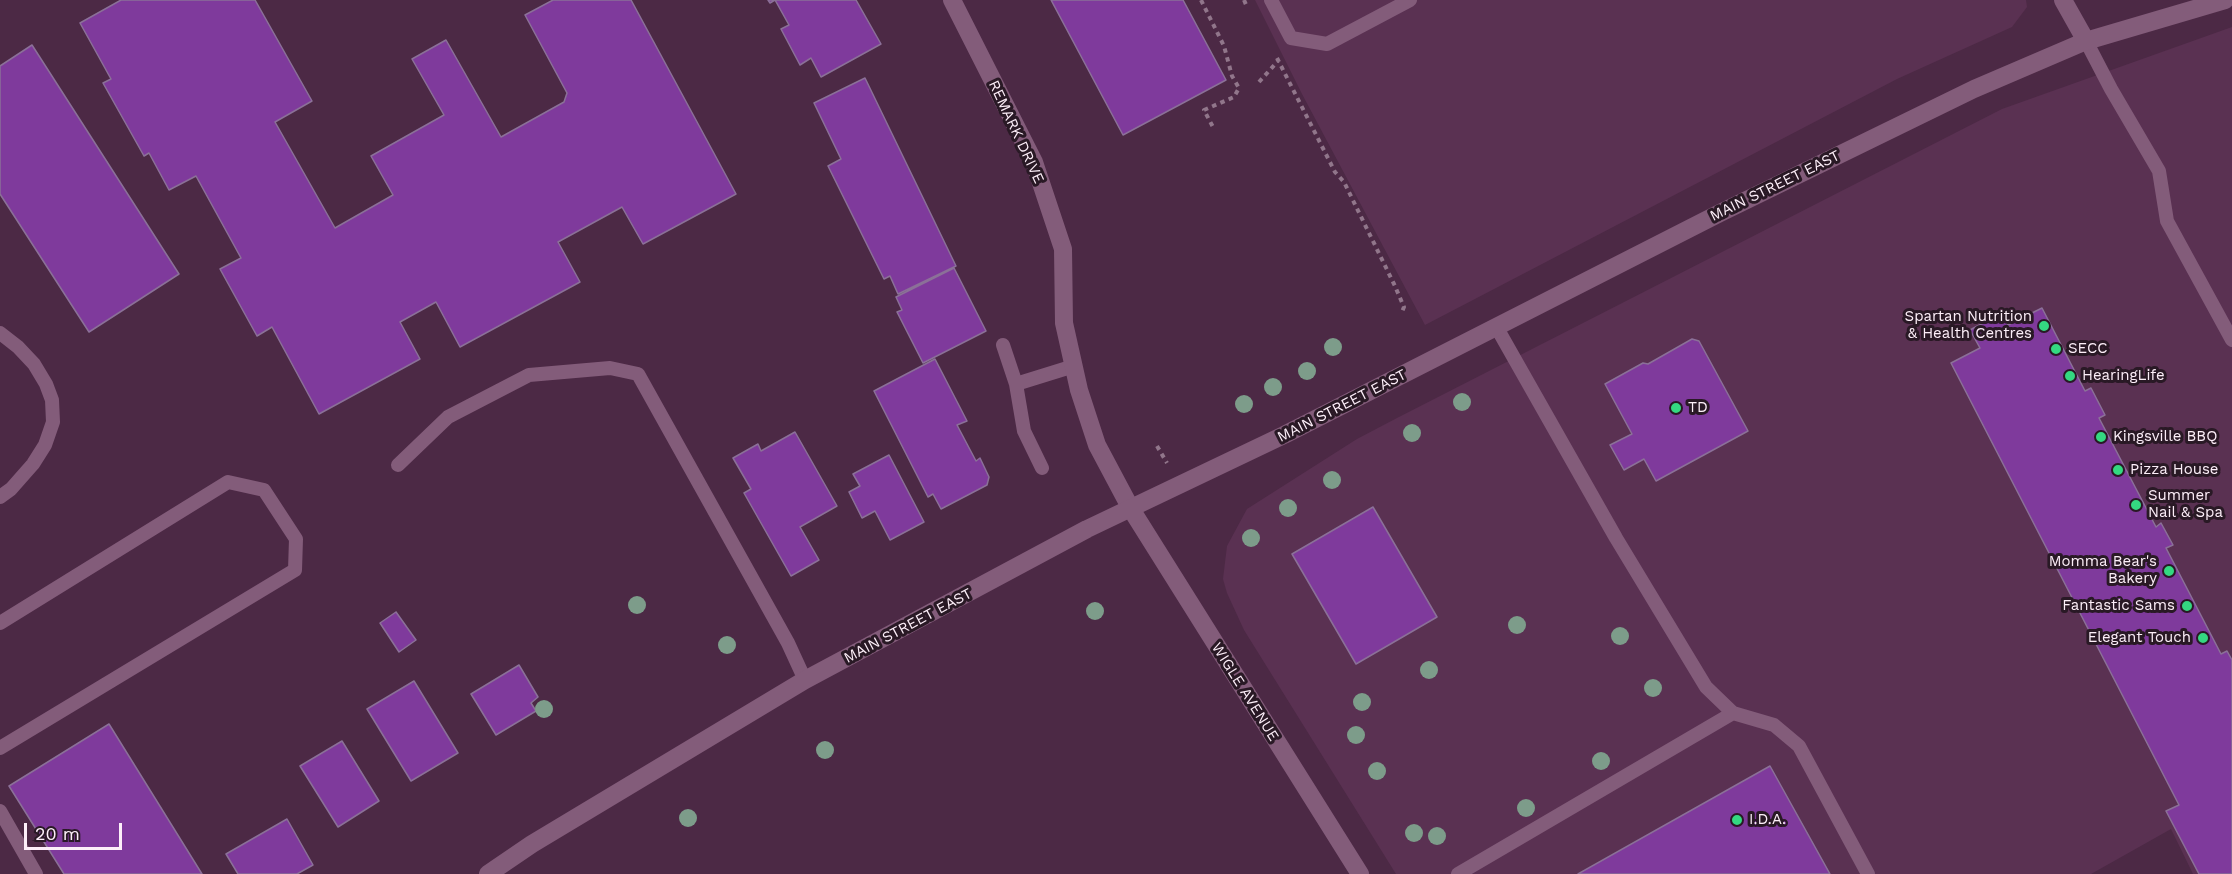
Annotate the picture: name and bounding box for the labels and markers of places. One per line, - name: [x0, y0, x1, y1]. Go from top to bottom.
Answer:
- place label: Spartan Nutrition & Health Centres: [1905, 308, 2032, 343]
- marker: Spartan Nutrition & Health Centres: [2037, 319, 2051, 333]
- place label: SECC: [2068, 340, 2108, 358]
- marker: SECC: [2049, 342, 2063, 356]
- place label: HearingLife: [2082, 367, 2165, 385]
- marker: HearingLife: [2063, 369, 2077, 383]
- place label: TD: [1688, 399, 1708, 417]
- marker: TD: [1669, 401, 1683, 415]
- place label: Kingsville BBQ: [2113, 428, 2217, 446]
- marker: Kingsville BBQ: [2094, 430, 2108, 444]
- place label: Pizza House: [2130, 461, 2218, 479]
- marker: Pizza House: [2111, 463, 2125, 477]
- place label: Summer Nail & Spa: [2148, 487, 2223, 522]
- marker: Summer Nail & Spa: [2129, 498, 2143, 512]
- place label: Momma Bear's Bakery: [2049, 553, 2157, 588]
- marker: Momma Bear's Bakery: [2162, 564, 2176, 578]
- place label: Fantastic Sams: [2062, 597, 2175, 615]
- marker: Fantastic Sams: [2180, 599, 2194, 613]
- place label: Elegant Touch: [2088, 629, 2191, 647]
- marker: Elegant Touch: [2196, 631, 2210, 645]
- place label: I.D.A.: [1749, 811, 1786, 829]
- marker: I.D.A.: [1730, 813, 1744, 827]

